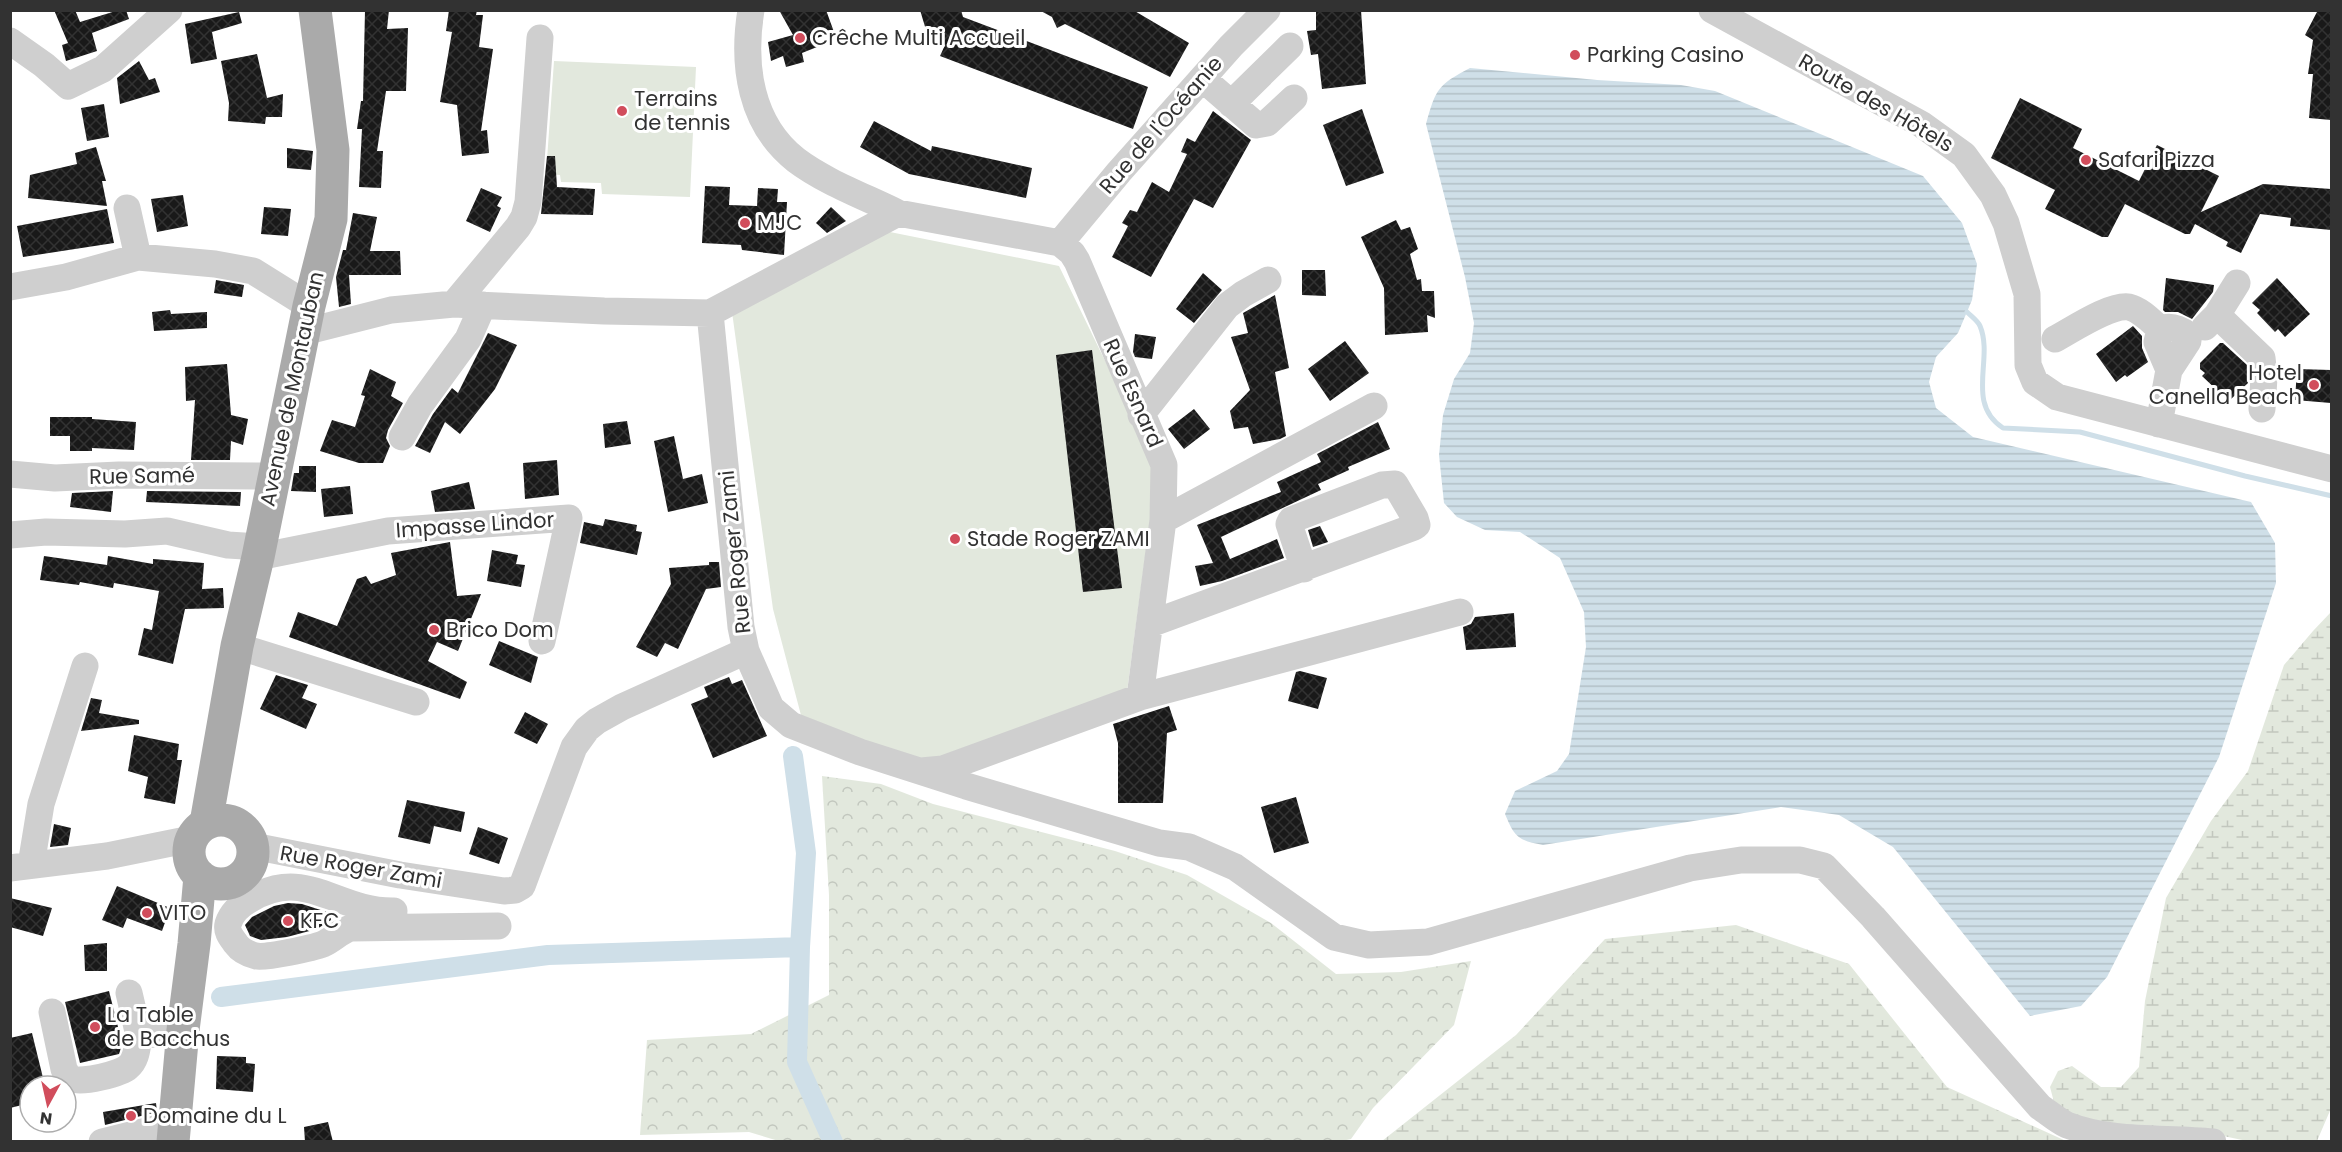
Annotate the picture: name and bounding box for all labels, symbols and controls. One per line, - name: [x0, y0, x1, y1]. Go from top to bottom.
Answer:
- place label: Crêche Multi Accueil: [812, 23, 1025, 52]
- marker: Crêche Multi Accueil: [793, 31, 807, 45]
- place label: Parking Casino: [1587, 40, 1744, 69]
- street label: Route des Hôtels: [1793, 46, 1959, 159]
- marker: Parking Casino: [1568, 48, 1582, 62]
- street label: Rue de l'Océanie: [1093, 49, 1229, 200]
- place label: Terrains de tennis: [634, 84, 731, 137]
- marker: Terrains de tennis: [615, 104, 629, 118]
- place label: Safari Pizza: [2098, 145, 2215, 174]
- marker: Safari Pizza: [2079, 153, 2093, 167]
- place label: MJC: [757, 208, 802, 237]
- marker: MJC: [738, 216, 752, 230]
- street label: Avenue de Montauban: [252, 269, 331, 509]
- street label: Rue Esnard: [1097, 334, 1170, 452]
- place label: Hotel Canella Beach: [2149, 358, 2302, 411]
- marker: Hotel Canella Beach: [2307, 378, 2321, 392]
- street label: Rue Samé: [89, 460, 195, 491]
- street label: Rue Roger Zami: [712, 469, 757, 635]
- street label: Impasse Lindor: [395, 504, 555, 545]
- place label: Stade Roger ZAMI: [967, 524, 1150, 553]
- marker: Stade Roger ZAMI: [948, 532, 962, 546]
- place label: Brico Dom: [446, 615, 554, 644]
- marker: Brico Dom: [427, 623, 441, 637]
- street label: Rue Roger Zami: [278, 838, 444, 895]
- place label: VITO: [159, 898, 206, 927]
- marker: VITO: [140, 906, 154, 920]
- place label: KFC: [300, 906, 339, 935]
- marker: KFC: [281, 914, 295, 928]
- place label: La Table de Bacchus: [107, 1000, 230, 1053]
- marker: La Table de Bacchus: [88, 1020, 102, 1034]
- north arrow: [18, 1074, 78, 1134]
- place label: Domaine du L: [143, 1101, 287, 1130]
- text: N: [38, 1106, 54, 1131]
- marker: Domaine du L: [124, 1109, 138, 1123]

